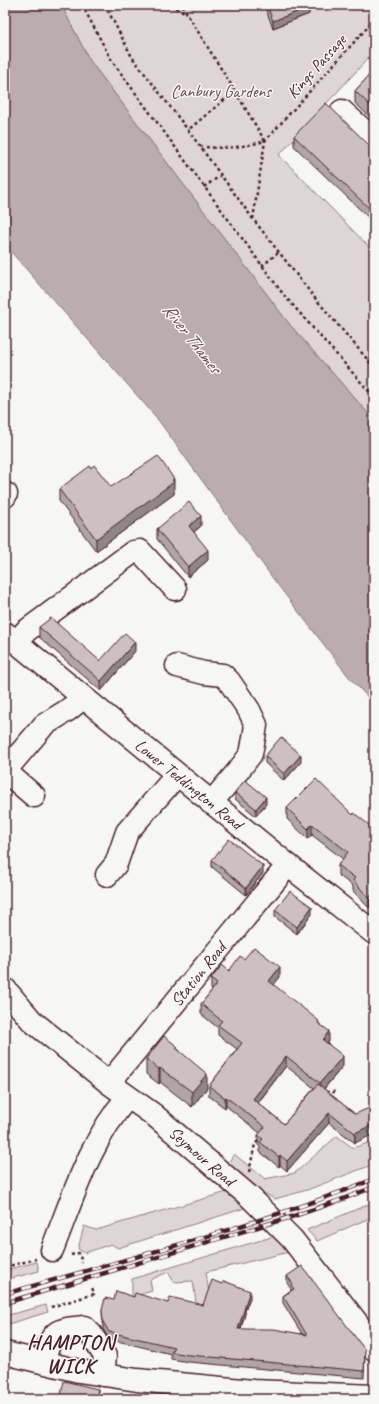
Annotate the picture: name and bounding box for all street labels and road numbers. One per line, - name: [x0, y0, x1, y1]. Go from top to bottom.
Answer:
- street label: Kings Passage: [282, 29, 352, 103]
- street label: Lower Teddington Road: [130, 734, 249, 836]
- street label: Station Road: [166, 936, 232, 1011]
- street label: Seymour Road: [164, 1122, 241, 1192]

